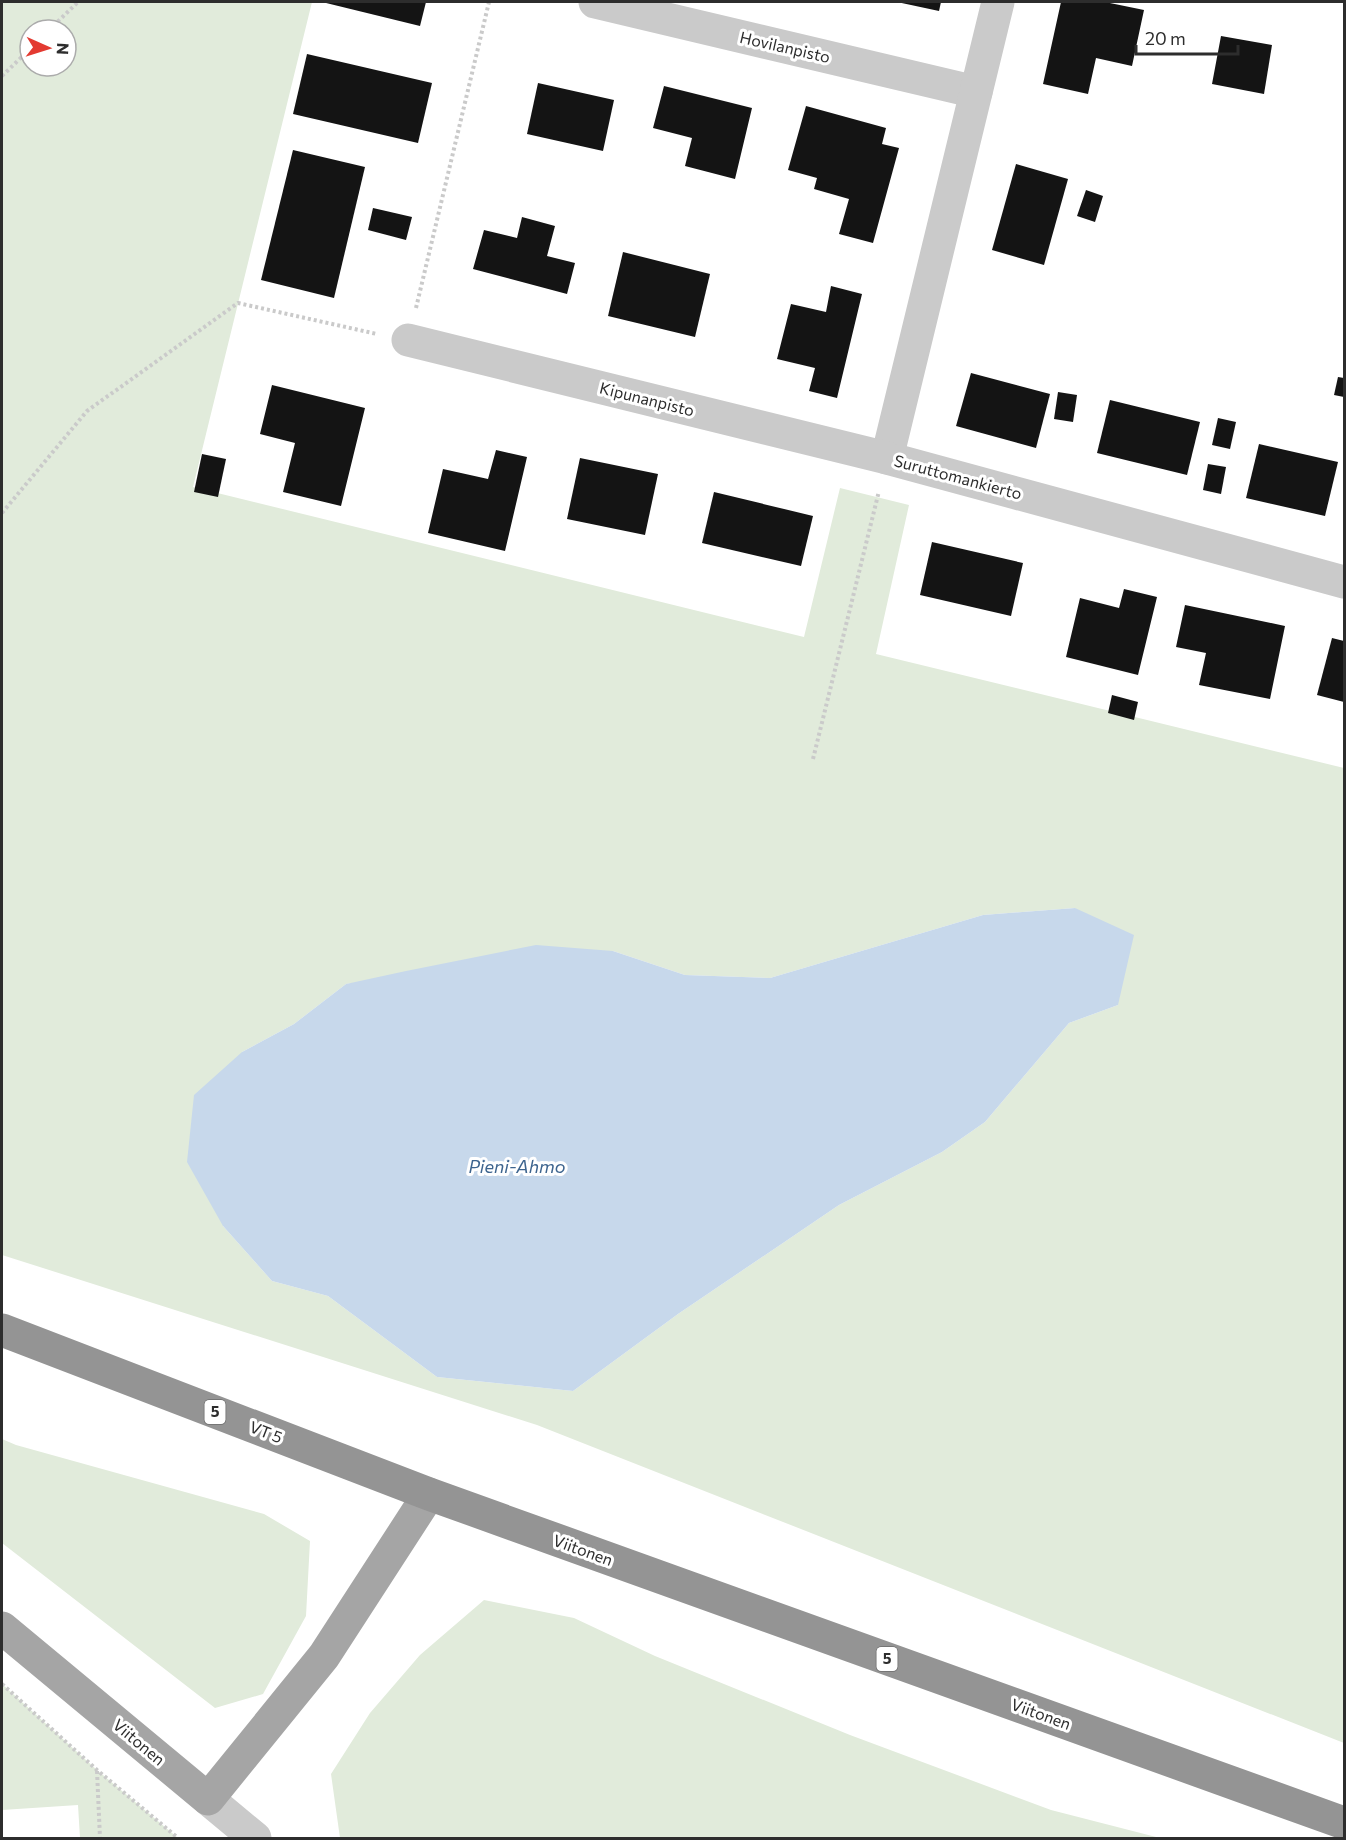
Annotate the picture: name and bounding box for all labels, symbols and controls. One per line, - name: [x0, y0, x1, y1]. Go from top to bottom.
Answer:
- north arrow: [18, 18, 78, 78]
- scale bar: [1136, 18, 1238, 56]
- street label: Hovilanpisto: [738, 27, 832, 66]
- text: 20 m: [1145, 27, 1186, 49]
- text: N: [54, 42, 73, 55]
- street label: Kipunanpisto: [598, 378, 696, 419]
- street label: Suruttomankierto: [892, 450, 1024, 503]
- water label: Pieni-Ahmo: [469, 1155, 565, 1177]
- road number: 5: [204, 1400, 226, 1424]
- street label: VT 5: [247, 1417, 285, 1446]
- street label: Viitonen: [551, 1530, 616, 1569]
- road number: 5: [876, 1647, 898, 1671]
- street label: Viitonen: [1009, 1694, 1074, 1733]
- street label: Viitonen: [109, 1714, 169, 1769]

